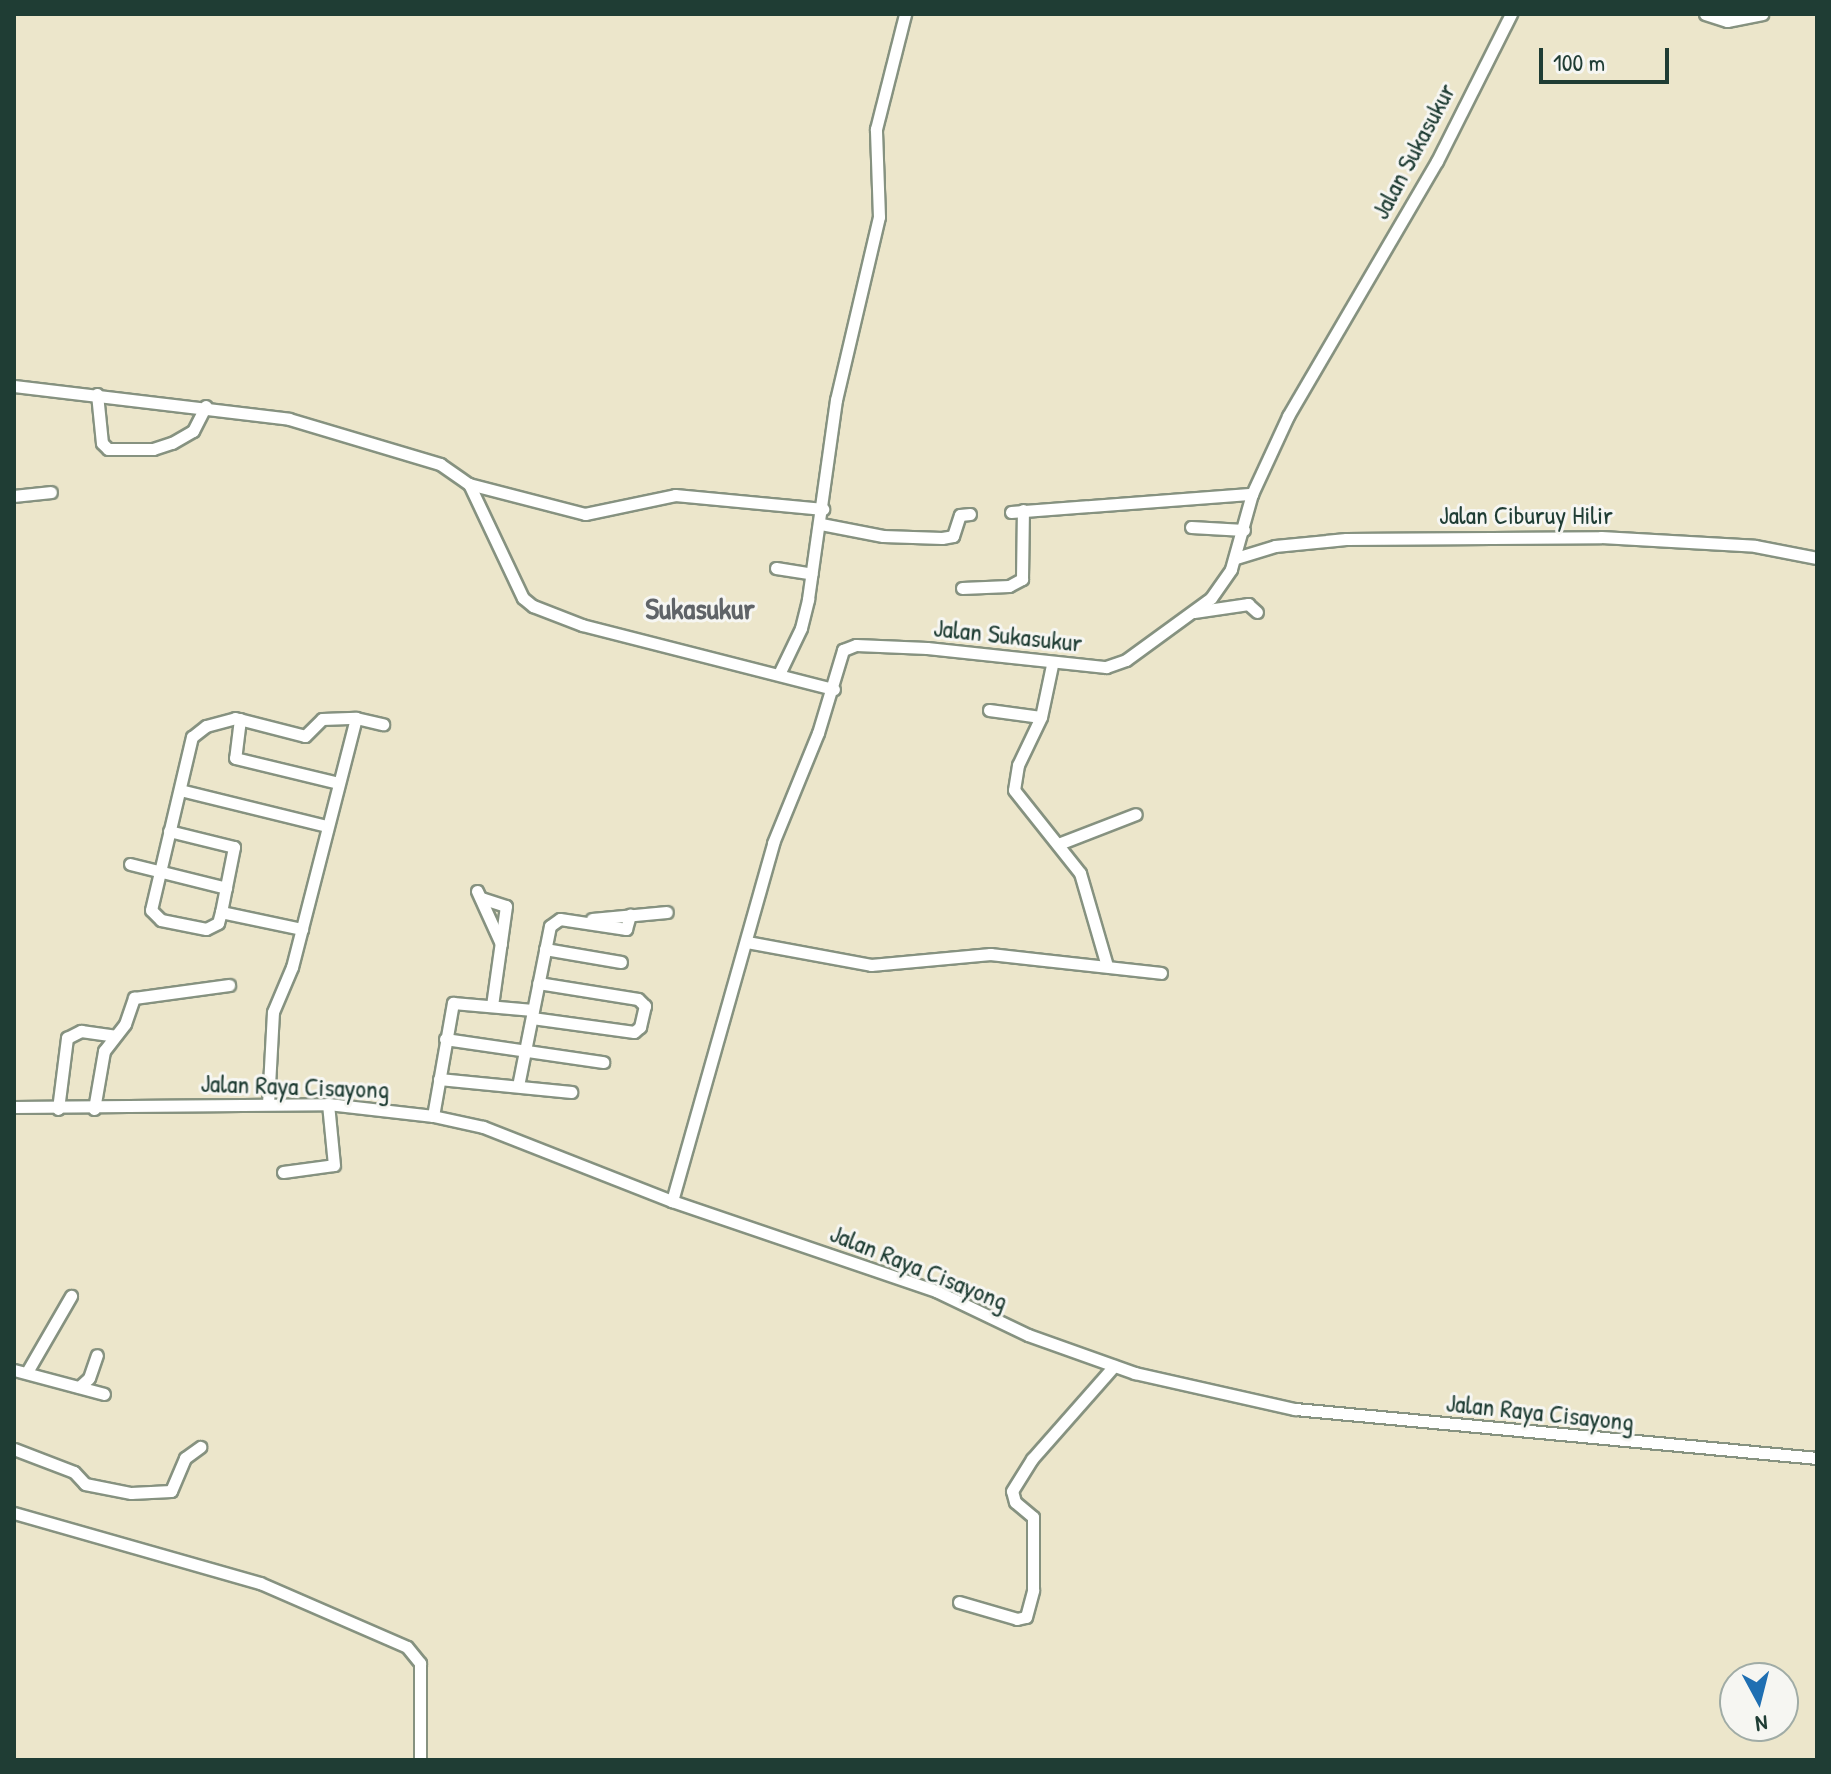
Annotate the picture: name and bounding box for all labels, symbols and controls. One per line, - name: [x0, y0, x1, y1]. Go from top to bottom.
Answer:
- scale bar: [1543, 32, 1673, 82]
- text: 100 m: [1553, 46, 1605, 78]
- street label: Jalan Sukasukur: [1364, 78, 1462, 224]
- street label: Jalan Ciburuy Hilir: [1439, 499, 1613, 531]
- district label: Sukasukur: [645, 590, 755, 626]
- street label: Jalan Sukasukur: [932, 612, 1084, 658]
- street label: Jalan Raya Cisayong: [200, 1067, 390, 1105]
- street label: Jalan Raya Cisayong: [826, 1217, 1012, 1317]
- street label: Jalan Raya Cisayong: [1444, 1387, 1636, 1437]
- north arrow: [1719, 1662, 1799, 1742]
- text: N: [1754, 1708, 1769, 1739]

